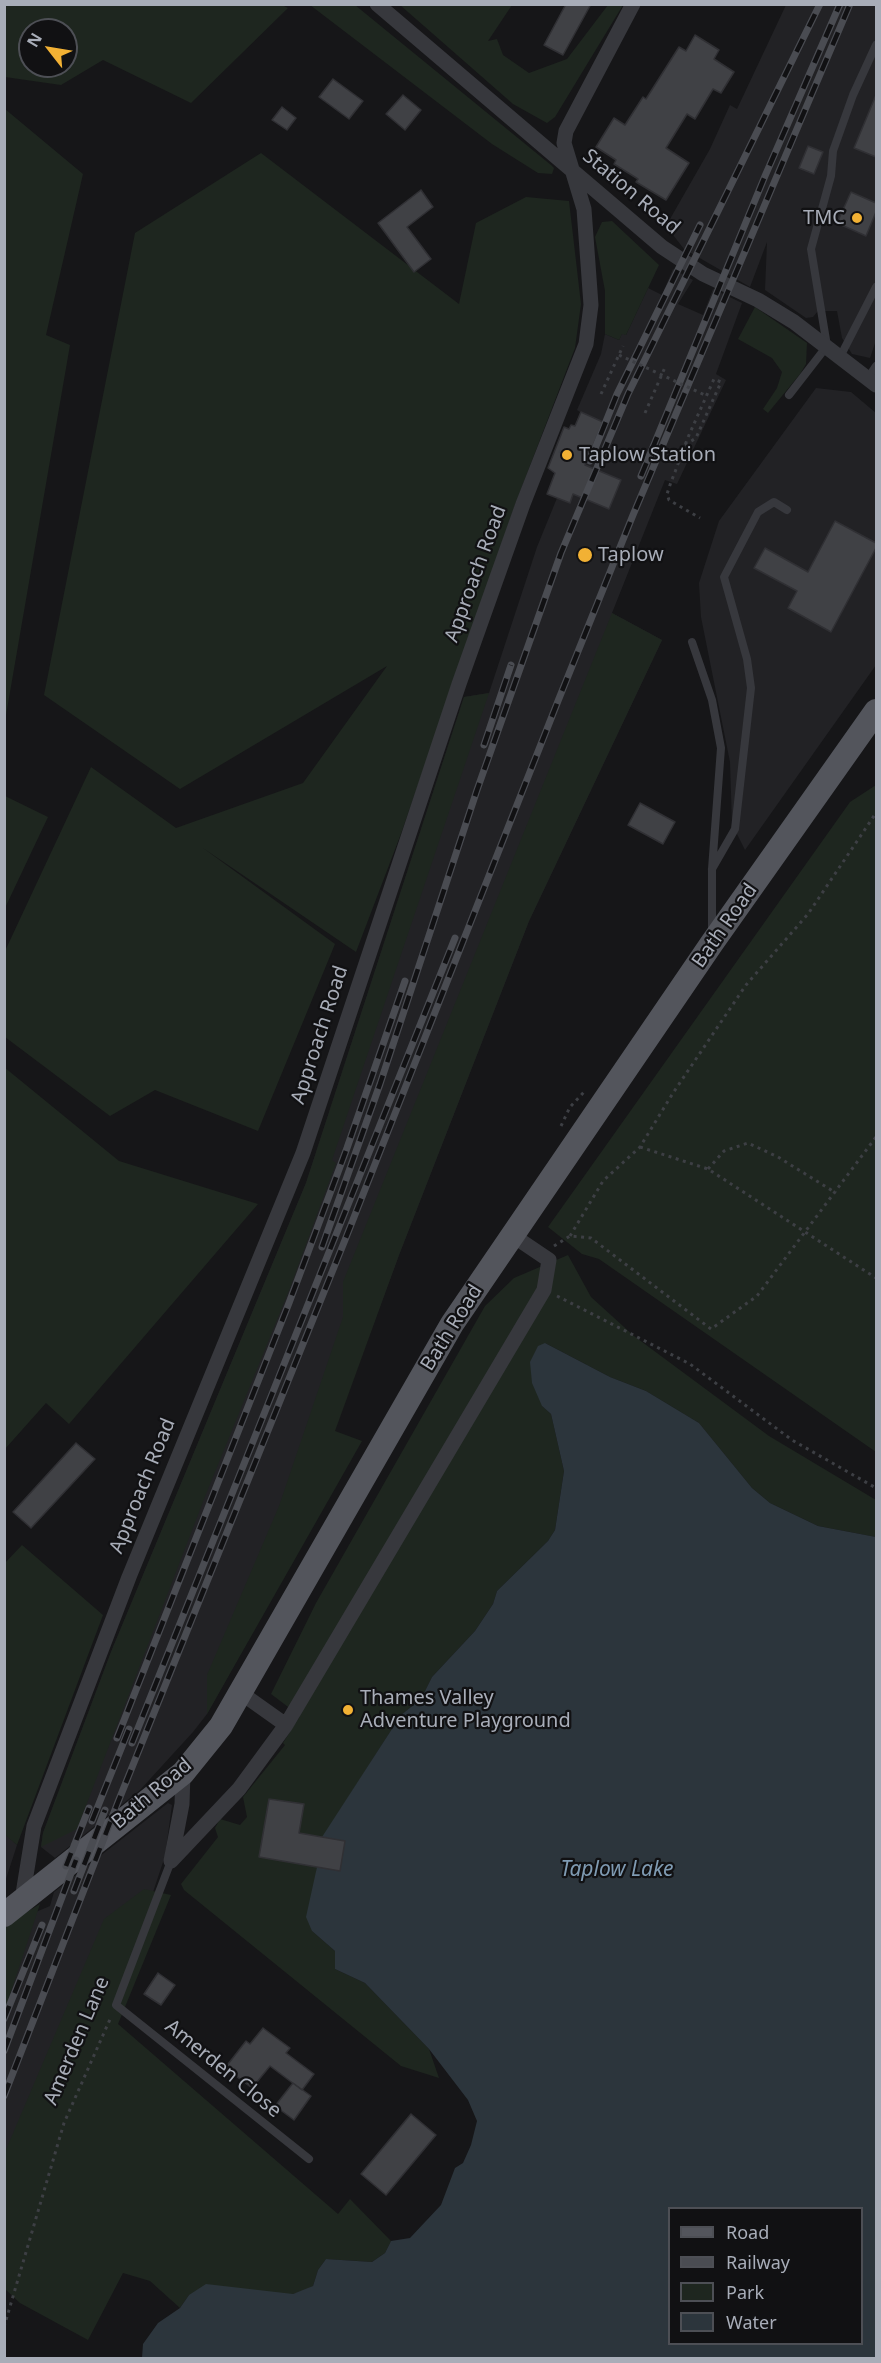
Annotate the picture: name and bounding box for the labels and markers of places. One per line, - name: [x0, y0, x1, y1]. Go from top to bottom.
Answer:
- place label: TMC: [803, 206, 845, 230]
- marker: TMC: [850, 211, 864, 225]
- place label: Taplow Station: [579, 443, 716, 467]
- marker: Taplow Station: [560, 448, 574, 462]
- place label: Taplow: [598, 543, 664, 567]
- marker: Taplow: [576, 546, 594, 564]
- place label: Thames Valley Adventure Playground: [360, 1686, 571, 1733]
- marker: Thames Valley Adventure Playground: [341, 1703, 355, 1717]

